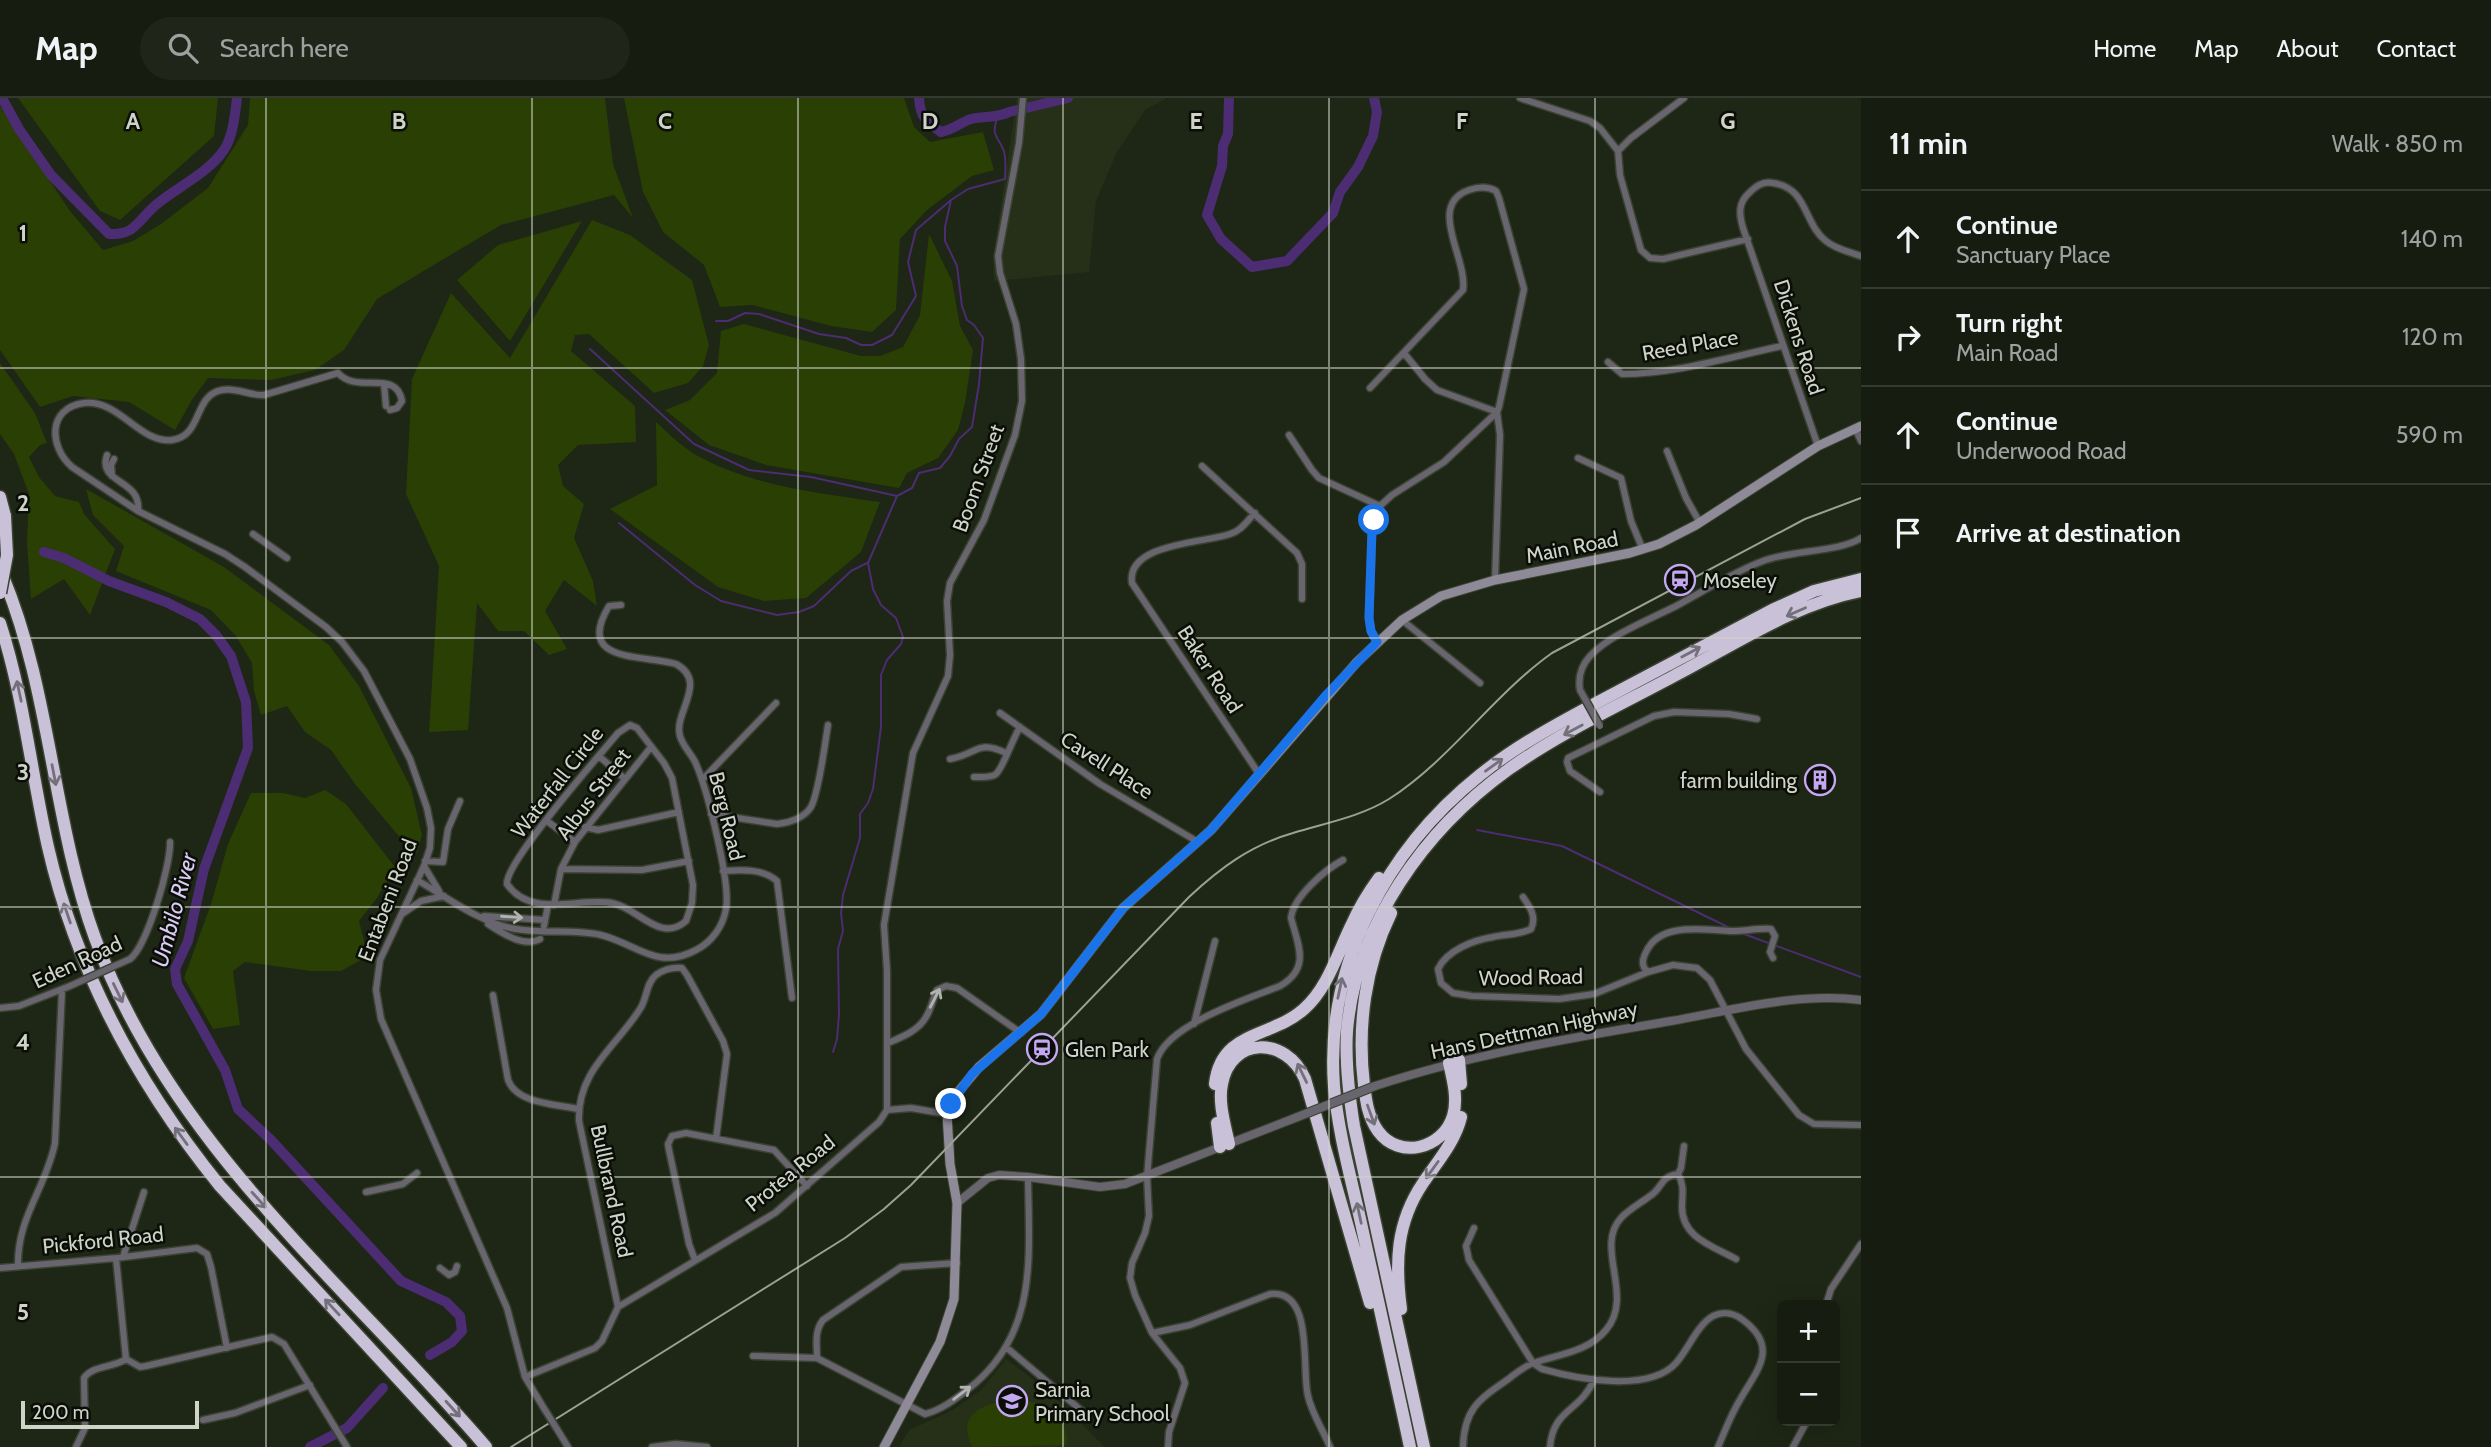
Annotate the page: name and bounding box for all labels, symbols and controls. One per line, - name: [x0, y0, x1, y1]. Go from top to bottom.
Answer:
- search box: [140, 17, 630, 80]
- text: Map: [35, 28, 98, 68]
- icon: search: [164, 29, 202, 67]
- text: Search here: [220, 32, 349, 64]
- text: Home: [2093, 34, 2156, 63]
- text: Map: [2194, 34, 2239, 63]
- text: About: [2277, 34, 2339, 63]
- text: Contact: [2377, 34, 2456, 63]
- text: A: [126, 107, 141, 135]
- text: B: [392, 107, 406, 135]
- text: C: [658, 107, 672, 135]
- text: D: [922, 107, 938, 135]
- text: E: [1189, 107, 1203, 135]
- text: F: [1456, 107, 1468, 135]
- text: G: [1720, 107, 1736, 135]
- text: 11 min: [1889, 125, 1968, 162]
- text: Walk · 850 m: [2332, 130, 2463, 158]
- text: Continue: [1956, 209, 2058, 241]
- text: 1: [19, 219, 27, 247]
- icon: ahead: [1889, 220, 1927, 258]
- text: 140 m: [2401, 225, 2463, 253]
- text: Sanctuary Place: [1956, 241, 2110, 269]
- street label: Dickens Road: [1769, 276, 1829, 398]
- text: Turn right: [1956, 307, 2062, 339]
- icon: right: [1889, 318, 1927, 356]
- text: 120 m: [2402, 323, 2463, 351]
- street label: Reed Place: [1640, 324, 1740, 366]
- text: Main Road: [1956, 339, 2058, 367]
- text: Continue: [1956, 405, 2058, 437]
- icon: ahead: [1889, 416, 1927, 454]
- street label: Boom Street: [947, 421, 1009, 535]
- text: 590 m: [2396, 421, 2463, 449]
- text: Underwood Road: [1956, 437, 2127, 465]
- text: 2: [17, 489, 29, 517]
- route start: [1358, 504, 1389, 535]
- icon: arrive: [1889, 514, 1927, 552]
- text: Arrive at destination: [1956, 517, 2181, 549]
- street label: Main Road: [1524, 526, 1620, 568]
- station icon: Moseley: [1663, 563, 1697, 597]
- place label: Moseley: [1703, 568, 1777, 593]
- one-way arrow: [1786, 606, 1808, 619]
- street label: Baker Road: [1172, 621, 1248, 717]
- one-way arrow: [1680, 645, 1701, 659]
- one-way arrow: [11, 680, 25, 703]
- street label: Waterfall Circle: [506, 721, 608, 843]
- one-way arrow: [1564, 723, 1584, 737]
- street label: Cavell Place: [1056, 726, 1158, 804]
- street label: Albus Street: [551, 743, 635, 845]
- text: 3: [17, 758, 29, 786]
- one-way arrow: [1484, 758, 1503, 772]
- building icon: farm building: [1803, 763, 1837, 797]
- one-way arrow: [47, 764, 61, 786]
- place label: farm building: [1680, 768, 1798, 793]
- street label: Berg Road: [704, 769, 750, 863]
- street label: Entabeni Road: [352, 835, 422, 965]
- water label: Umbilo River: [145, 849, 203, 970]
- one-way arrow: [60, 902, 72, 924]
- one-way arrow: [500, 911, 523, 924]
- street label: Eden Road: [28, 930, 126, 994]
- street label: Wood Road: [1479, 964, 1583, 990]
- one-way arrow: [1334, 977, 1348, 1000]
- one-way arrow: [112, 982, 125, 1003]
- one-way arrow: [929, 989, 943, 1009]
- street label: Hans Dettman Highway: [1428, 996, 1640, 1064]
- text: 4: [16, 1028, 30, 1056]
- station icon: Glen Park: [1025, 1032, 1059, 1066]
- place label: Glen Park: [1065, 1037, 1149, 1062]
- one-way arrow: [1295, 1063, 1308, 1084]
- route end: [935, 1088, 966, 1119]
- one-way arrow: [1366, 1104, 1378, 1126]
- street label: Bullbrand Road: [586, 1122, 638, 1260]
- one-way arrow: [174, 1127, 188, 1146]
- street label: Protea Road: [740, 1129, 840, 1217]
- one-way arrow: [1425, 1160, 1440, 1179]
- one-way arrow: [251, 1191, 267, 1209]
- one-way arrow: [1351, 1202, 1365, 1225]
- street label: Pickford Road: [41, 1221, 165, 1259]
- text: 5: [17, 1298, 29, 1326]
- one-way arrow: [323, 1299, 340, 1316]
- map controls: [1777, 1300, 1840, 1426]
- button: +: [1777, 1300, 1840, 1363]
- button: −: [1777, 1363, 1840, 1426]
- place label: Sarnia Primary School: [1035, 1377, 1170, 1426]
- school or university icon: Sarnia Primary School: [995, 1384, 1029, 1418]
- one-way arrow: [952, 1386, 971, 1401]
- scale bar: [21, 1398, 200, 1430]
- one-way arrow: [445, 1400, 461, 1418]
- text: 200 m: [32, 1401, 89, 1424]

